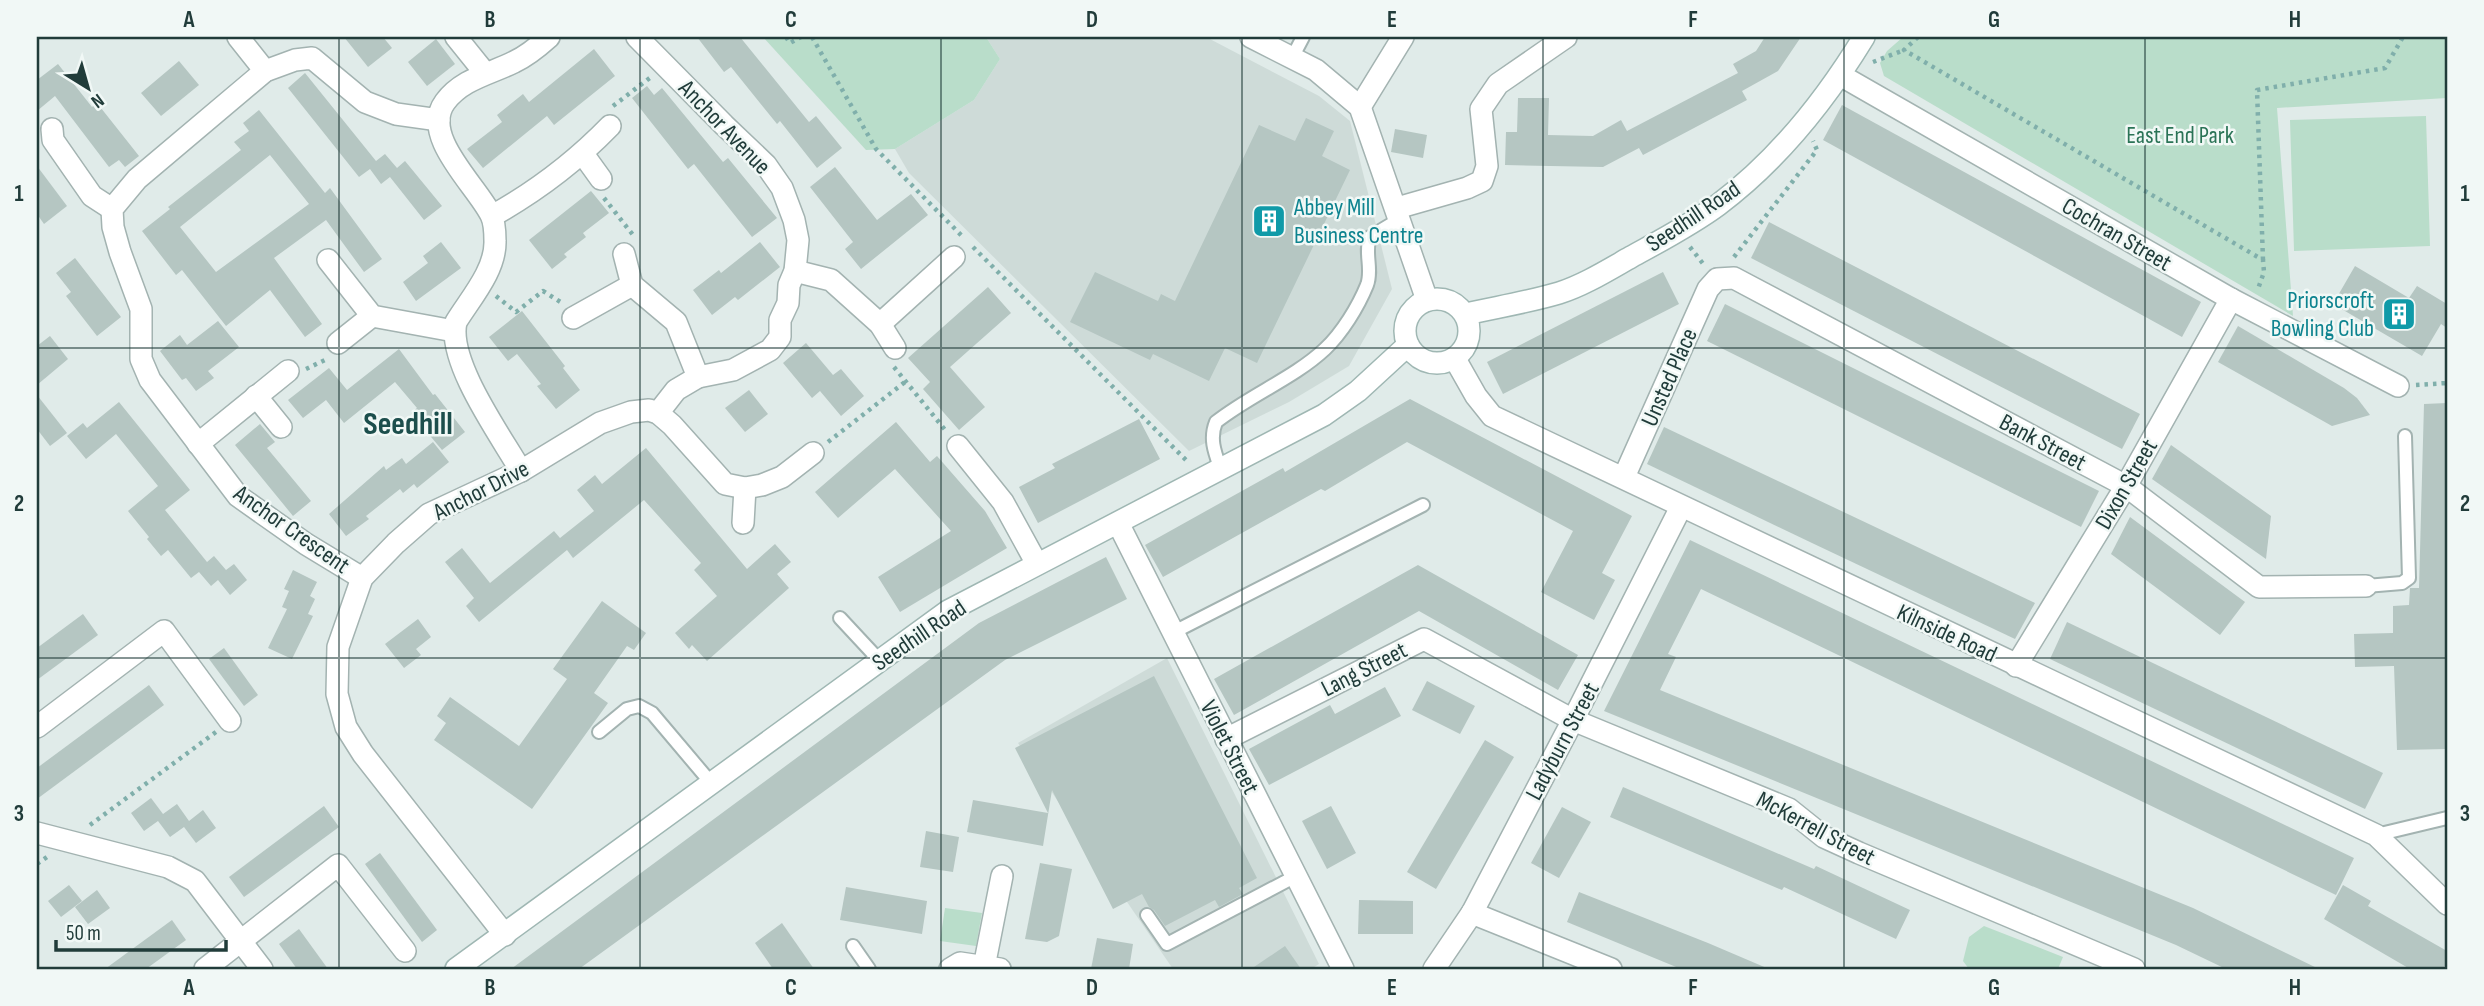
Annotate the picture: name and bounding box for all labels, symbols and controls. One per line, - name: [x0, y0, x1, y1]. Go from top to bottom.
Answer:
- text: A: [183, 6, 196, 34]
- text: B: [485, 6, 496, 34]
- text: C: [785, 6, 797, 34]
- text: D: [1086, 6, 1098, 34]
- text: E: [1387, 6, 1397, 34]
- text: F: [1688, 6, 1698, 34]
- text: G: [1988, 6, 2000, 34]
- text: H: [2289, 6, 2301, 34]
- north arrow: [52, 52, 122, 122]
- street label: Anchor Avenue: [672, 73, 777, 181]
- text: N: [86, 88, 108, 113]
- park label: East End Park: [2126, 121, 2234, 150]
- street label: Seedhill Road: [1641, 174, 1746, 258]
- text: 1: [14, 180, 24, 208]
- text: 1: [2460, 180, 2470, 208]
- street label: Cochran Street: [2057, 191, 2177, 277]
- place label: Abbey Mill Business Centre: [1293, 193, 1423, 250]
- building icon: Abbey Mill Business Centre: [1250, 202, 1288, 240]
- place label: Priorscroft Bowling Club: [2271, 286, 2374, 343]
- building icon: Priorscroft Bowling Club: [2380, 295, 2418, 333]
- street label: Unsted Place: [1635, 324, 1704, 431]
- district label: Seedhill: [363, 405, 453, 444]
- street label: Bank Street: [1995, 408, 2091, 477]
- street label: Dixon Street: [2089, 434, 2164, 535]
- street label: Anchor Drive: [428, 454, 534, 527]
- street label: Anchor Crescent: [227, 478, 355, 580]
- text: 2: [14, 490, 24, 518]
- text: 2: [2460, 490, 2470, 518]
- street label: Seedhill Road: [867, 593, 972, 677]
- street label: Kilnside Road: [1892, 598, 2001, 669]
- street label: Lang Street: [1316, 636, 1412, 703]
- street label: Ladyburn Street: [1519, 677, 1606, 805]
- street label: Violet Street: [1194, 696, 1265, 799]
- street label: McKerrell Street: [1751, 785, 1880, 872]
- text: 3: [14, 800, 24, 828]
- text: 3: [2460, 800, 2470, 828]
- scale bar: [56, 908, 226, 952]
- text: 50 m: [66, 921, 101, 946]
- text: A: [183, 974, 196, 1002]
- text: B: [485, 974, 496, 1002]
- text: C: [785, 974, 797, 1002]
- text: D: [1086, 974, 1098, 1002]
- text: E: [1387, 974, 1397, 1002]
- text: F: [1688, 974, 1698, 1002]
- text: G: [1988, 974, 2000, 1002]
- text: H: [2289, 974, 2301, 1002]

